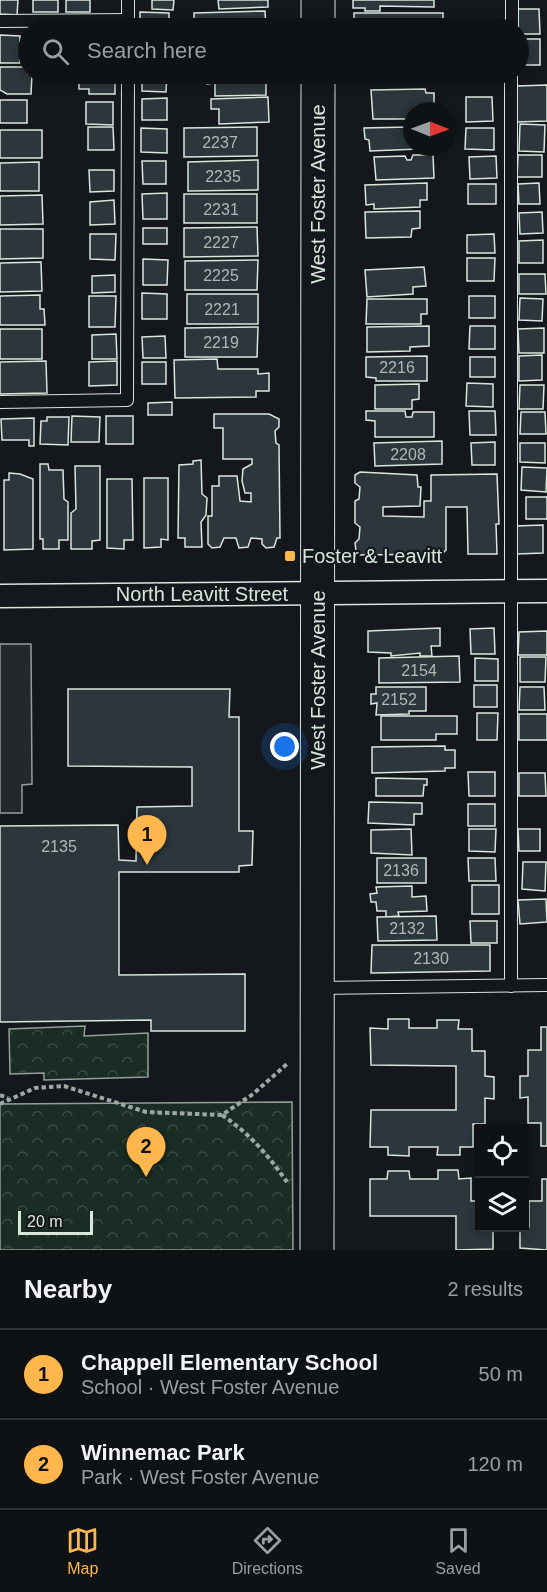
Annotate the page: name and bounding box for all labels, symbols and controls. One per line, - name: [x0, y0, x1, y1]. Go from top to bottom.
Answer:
- search box: [18, 18, 529, 84]
- icon: search: [39, 35, 72, 68]
- text: Search here: [87, 38, 207, 63]
- north arrow: [403, 102, 457, 156]
- street label: West Foster Avenue: [307, 104, 329, 284]
- house number: 2237: [202, 134, 238, 151]
- house number: 2235: [205, 168, 241, 185]
- house number: 2231: [203, 201, 239, 218]
- house number: 2227: [203, 234, 239, 251]
- house number: 2225: [203, 267, 239, 284]
- house number: 2221: [204, 301, 240, 318]
- house number: 2219: [203, 334, 239, 351]
- house number: 2216: [379, 359, 415, 376]
- house number: 2208: [390, 446, 426, 463]
- place label: Foster & Leavitt: [302, 545, 443, 567]
- marker: Foster & Leavitt: [283, 549, 297, 563]
- street label: North Leavitt Street: [116, 583, 289, 605]
- street label: West Foster Avenue: [307, 590, 329, 770]
- house number: 2154: [401, 662, 437, 679]
- house number: 2152: [381, 691, 417, 708]
- your location: [270, 732, 299, 761]
- pin: 1: [128, 816, 166, 865]
- house number: 2135: [41, 838, 77, 855]
- house number: 2136: [383, 862, 419, 879]
- house number: 2132: [389, 920, 425, 937]
- house number: 2130: [413, 950, 449, 967]
- map controls: [475, 1124, 529, 1232]
- button: locate: [475, 1124, 529, 1178]
- pin: 2: [126, 1128, 166, 1177]
- button: layers: [475, 1178, 529, 1232]
- scale bar: [18, 1208, 93, 1236]
- text: 20 m: [27, 1213, 63, 1230]
- text: Nearby: [24, 1274, 112, 1304]
- text: 2 results: [447, 1278, 523, 1300]
- text: Chappell Elementary School: [81, 1350, 378, 1375]
- text: 1: [38, 1363, 49, 1385]
- text: 50 m: [479, 1363, 523, 1385]
- text: School · West Foster Avenue: [81, 1376, 339, 1398]
- text: Winnemac Park: [81, 1440, 245, 1465]
- text: 2: [38, 1453, 49, 1475]
- text: 120 m: [467, 1453, 523, 1475]
- text: Park · West Foster Avenue: [81, 1466, 319, 1488]
- tab: Map: [66, 1524, 99, 1578]
- tab: Directions: [232, 1524, 303, 1578]
- tab: Saved: [435, 1524, 481, 1578]

